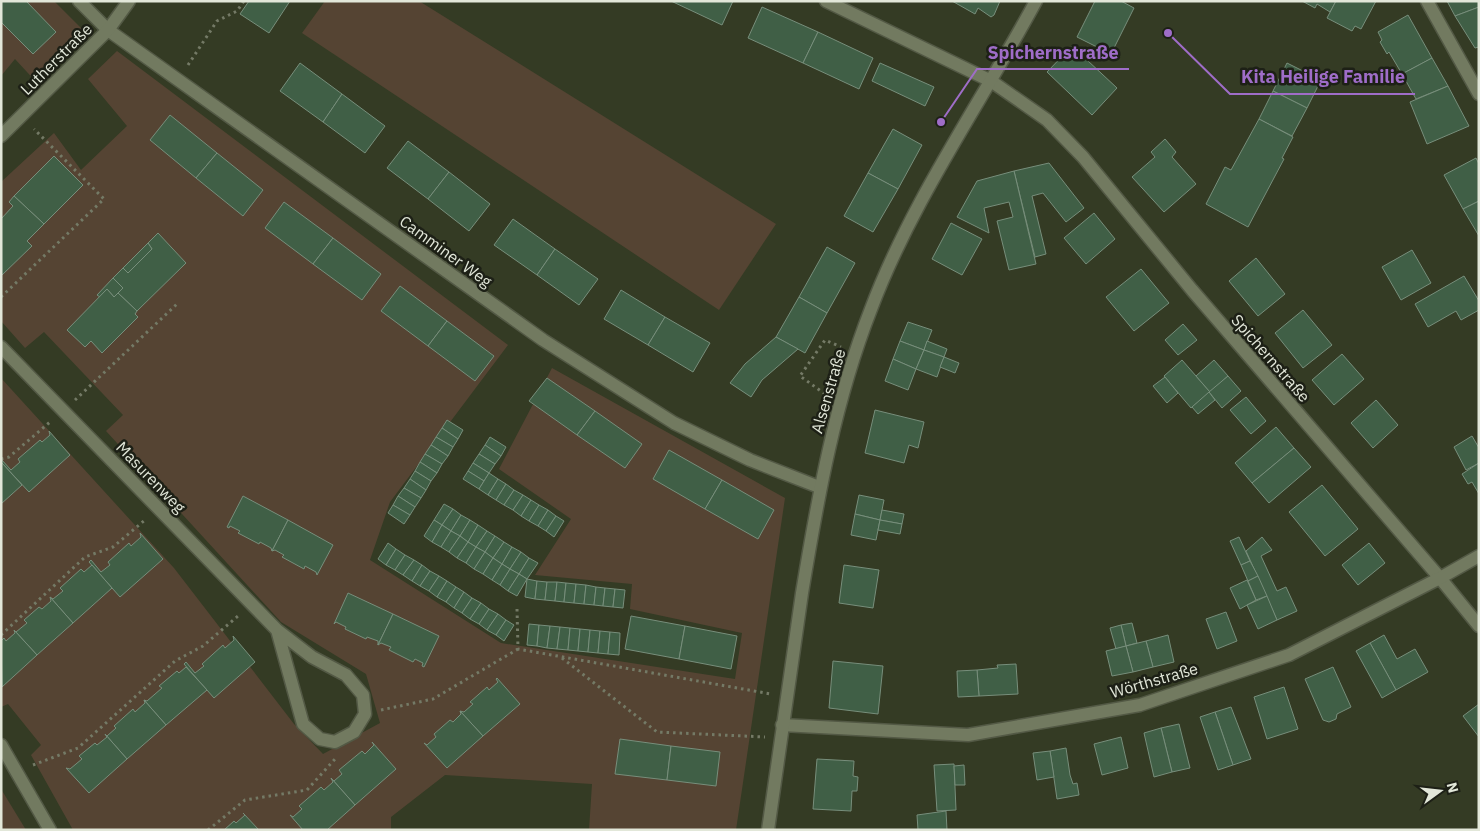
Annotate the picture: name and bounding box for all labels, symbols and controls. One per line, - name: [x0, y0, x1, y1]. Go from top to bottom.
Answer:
- street label: Lutherstraße: [16, 19, 96, 99]
- callout: Spichernstraße: [977, 36, 1129, 69]
- text: Spichernstraße: [987, 41, 1119, 64]
- callout: Kita Heilige Familie: [1230, 61, 1415, 94]
- text: Kita Heilige Familie: [1241, 65, 1405, 88]
- street label: Camminer Weg: [396, 211, 496, 292]
- street label: Spichernstraße: [1227, 310, 1315, 406]
- street label: Alsenstraße: [806, 346, 850, 436]
- street label: Masurenweg: [112, 437, 190, 517]
- street label: Wörthstraße: [1108, 658, 1200, 702]
- north arrow: [1415, 766, 1465, 816]
- text: N: [1443, 780, 1463, 795]

